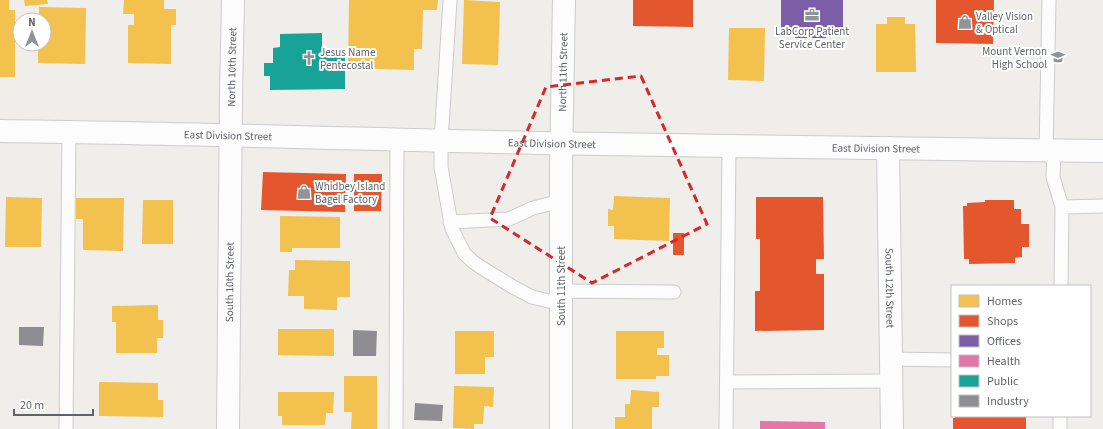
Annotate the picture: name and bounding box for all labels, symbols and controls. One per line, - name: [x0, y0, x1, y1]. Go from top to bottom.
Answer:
- office icon: LabCorp Patient Service Center: [804, 7, 820, 23]
- place label: Valley Vision & Optical: [976, 9, 1033, 37]
- north arrow: [12, 12, 52, 52]
- shop icon: Valley Vision & Optical: [957, 14, 973, 30]
- text: N: [28, 15, 36, 30]
- place label: LabCorp Patient Service Center: [775, 24, 849, 52]
- street label: North 10th Street: [223, 27, 240, 107]
- street label: North 11th Street: [555, 32, 571, 112]
- place label: Mount Vernon High School: [982, 44, 1047, 72]
- place label: Jesus Name Pentecostal: [320, 45, 376, 73]
- school or university icon: Mount Vernon High School: [1050, 49, 1066, 65]
- church icon: Jesus Name Pentecostal: [301, 50, 317, 66]
- street label: East Division Street: [184, 127, 272, 144]
- street label: East Division Street: [508, 135, 596, 152]
- street label: East Division Street: [832, 140, 920, 156]
- place label: Whidbey Island Bagel Factory: [315, 179, 385, 207]
- shop icon: Whidbey Island Bagel Factory: [296, 184, 312, 200]
- street label: South 10th Street: [221, 242, 237, 322]
- street label: South 11th Street: [554, 246, 569, 326]
- street label: South 12th Street: [882, 248, 898, 328]
- legend: [951, 285, 1091, 417]
- text: Homes: [987, 293, 1022, 310]
- text: Shops: [987, 313, 1018, 330]
- text: Offices: [987, 333, 1021, 350]
- text: Health: [987, 353, 1020, 370]
- text: Public: [987, 373, 1019, 390]
- scale bar: [14, 391, 93, 417]
- text: Industry: [987, 393, 1029, 410]
- text: 20 m: [20, 397, 44, 414]

